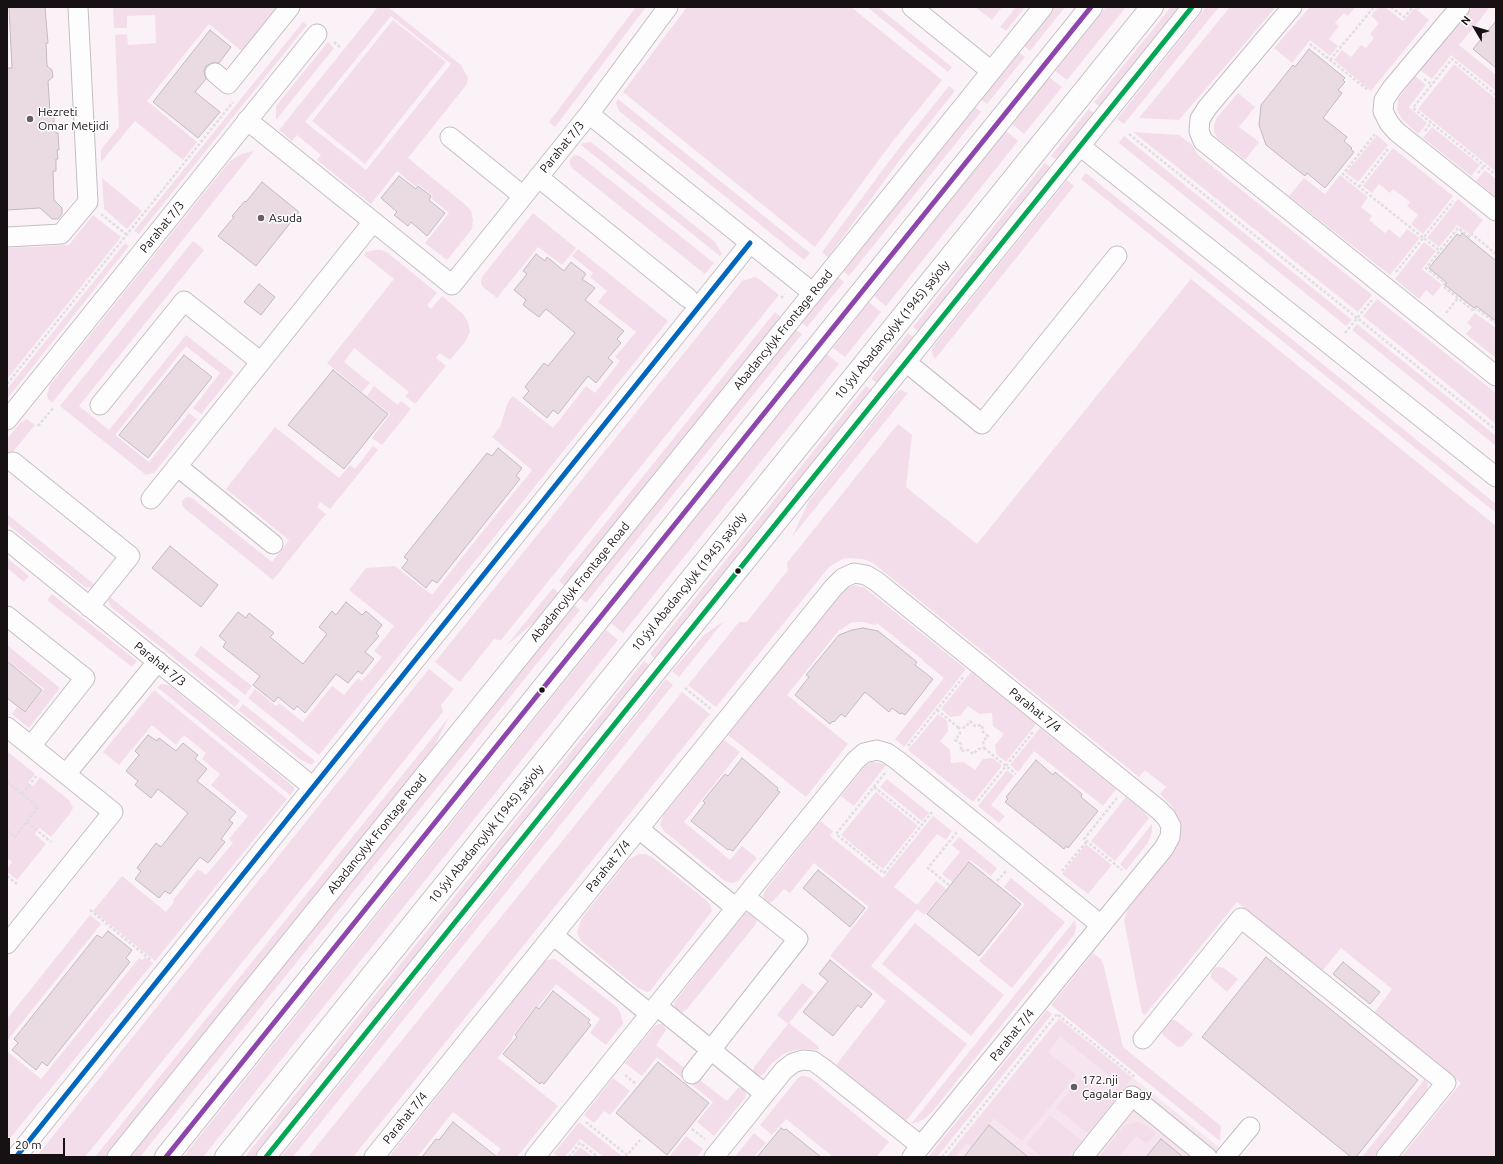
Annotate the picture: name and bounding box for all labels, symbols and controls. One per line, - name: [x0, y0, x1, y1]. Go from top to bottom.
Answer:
- north arrow: [1455, 8, 1495, 48]
- text: N: [1458, 14, 1473, 28]
- place label: Hezreti Omar Metjidi: [38, 105, 109, 133]
- marker: Hezreti Omar Metjidi: [25, 114, 35, 124]
- street label: Parahat 7/3: [537, 118, 587, 176]
- street label: Parahat 7/3: [137, 198, 187, 256]
- place label: Asuda: [269, 211, 302, 225]
- marker: Asuda: [256, 213, 266, 223]
- street label: 10 ýyl Abadançylyk (1945) şaýoly: [831, 258, 953, 402]
- street label: Abadancylyk Frontage Road: [730, 267, 836, 393]
- street label: 10 ýyl Abadançylyk (1945) şaýoly: [628, 510, 750, 654]
- street label: Abadancylyk Frontage Road: [527, 519, 633, 645]
- unlabelled marker: [733, 566, 743, 576]
- street label: Parahat 7/3: [131, 639, 189, 689]
- unlabelled marker: [537, 685, 547, 695]
- street label: Parahat 7/4: [1006, 685, 1064, 735]
- street label: 10 ýyl Abadançylyk (1945) şaýoly: [425, 762, 547, 906]
- street label: Abadancylyk Frontage Road: [324, 771, 430, 897]
- street label: Parahat 7/4: [583, 837, 633, 895]
- street label: Parahat 7/4: [987, 1006, 1037, 1064]
- place label: 172.nji Çagalar Bagy: [1082, 1073, 1152, 1101]
- marker: 172.nji Çagalar Bagy: [1069, 1082, 1079, 1092]
- street label: Parahat 7/4: [380, 1089, 430, 1147]
- scale bar: [10, 1130, 67, 1156]
- text: 20 m: [15, 1138, 42, 1151]

